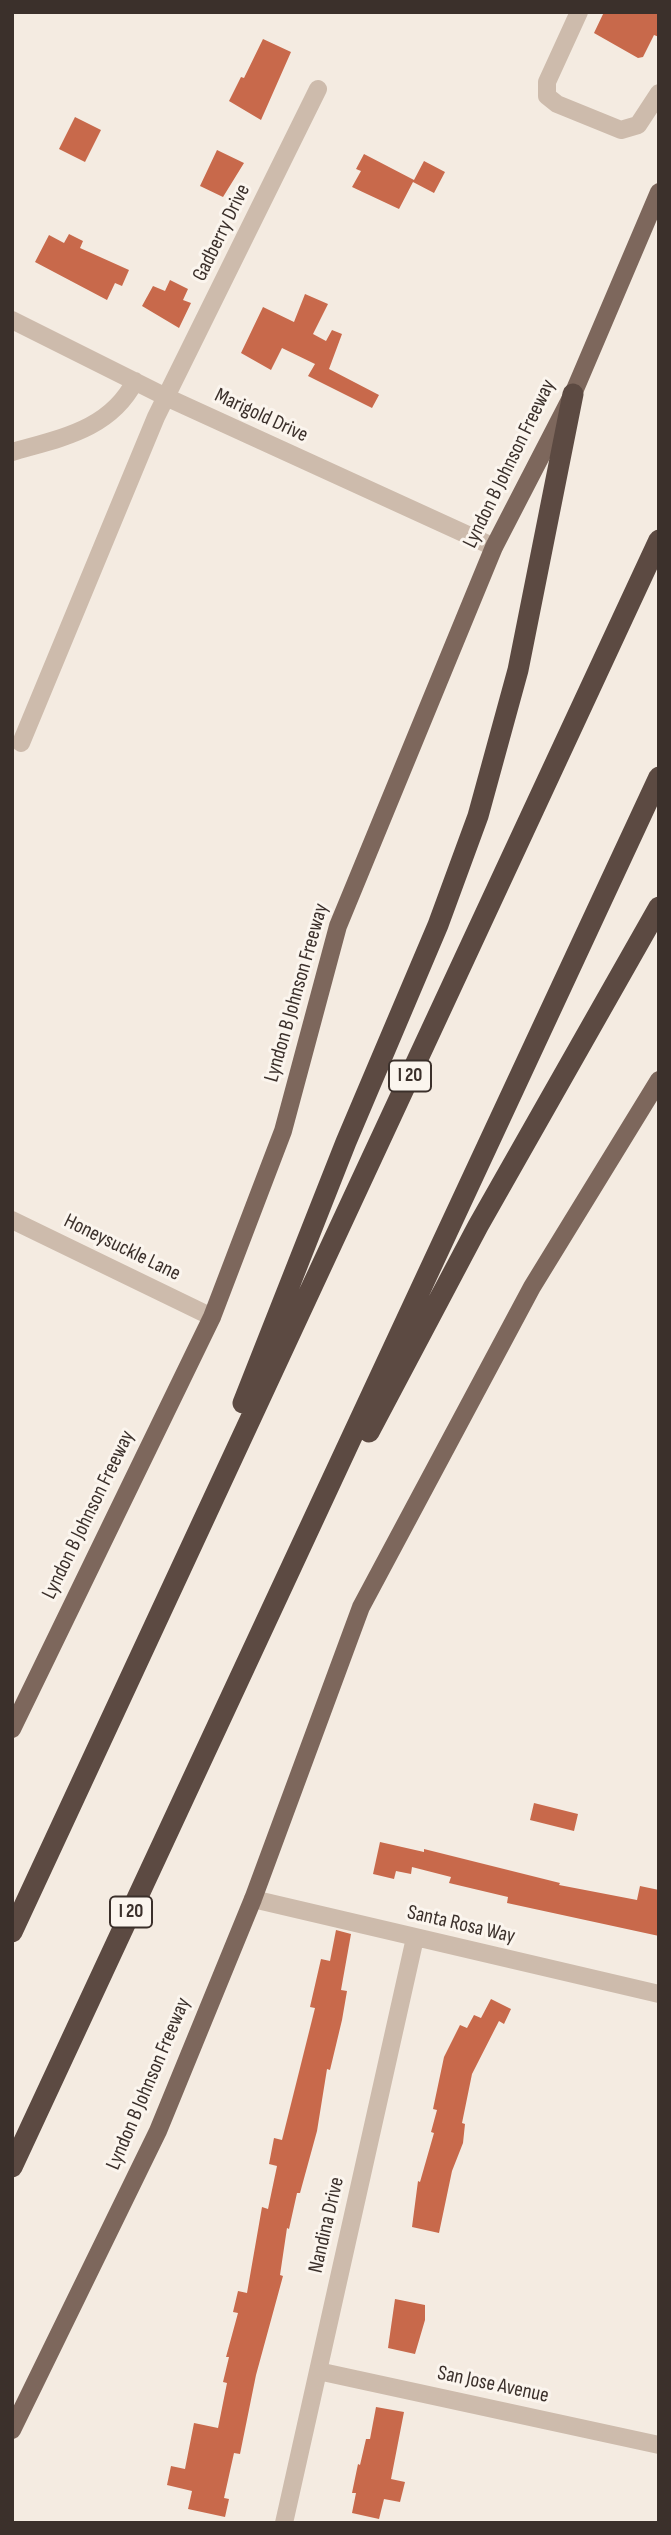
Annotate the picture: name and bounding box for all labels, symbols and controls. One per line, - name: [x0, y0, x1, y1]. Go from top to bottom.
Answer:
- street label: Gadberry Drive: [188, 180, 256, 286]
- street label: Lyndon B Johnson Freeway: [458, 376, 562, 552]
- street label: Marigold Drive: [210, 383, 312, 449]
- street label: Lyndon B Johnson Freeway: [259, 901, 335, 1085]
- road number: I 20: [389, 1060, 431, 1092]
- street label: Honeysuckle Lane: [60, 1209, 184, 1287]
- street label: Lyndon B Johnson Freeway: [37, 1427, 141, 1603]
- road number: I 20: [110, 1896, 152, 1928]
- street label: Santa Rosa Way: [405, 1900, 517, 1950]
- street label: Lyndon B Johnson Freeway: [101, 1994, 197, 2174]
- street label: Nandina Drive: [304, 2175, 350, 2275]
- street label: San Jose Avenue: [435, 2361, 551, 2409]

